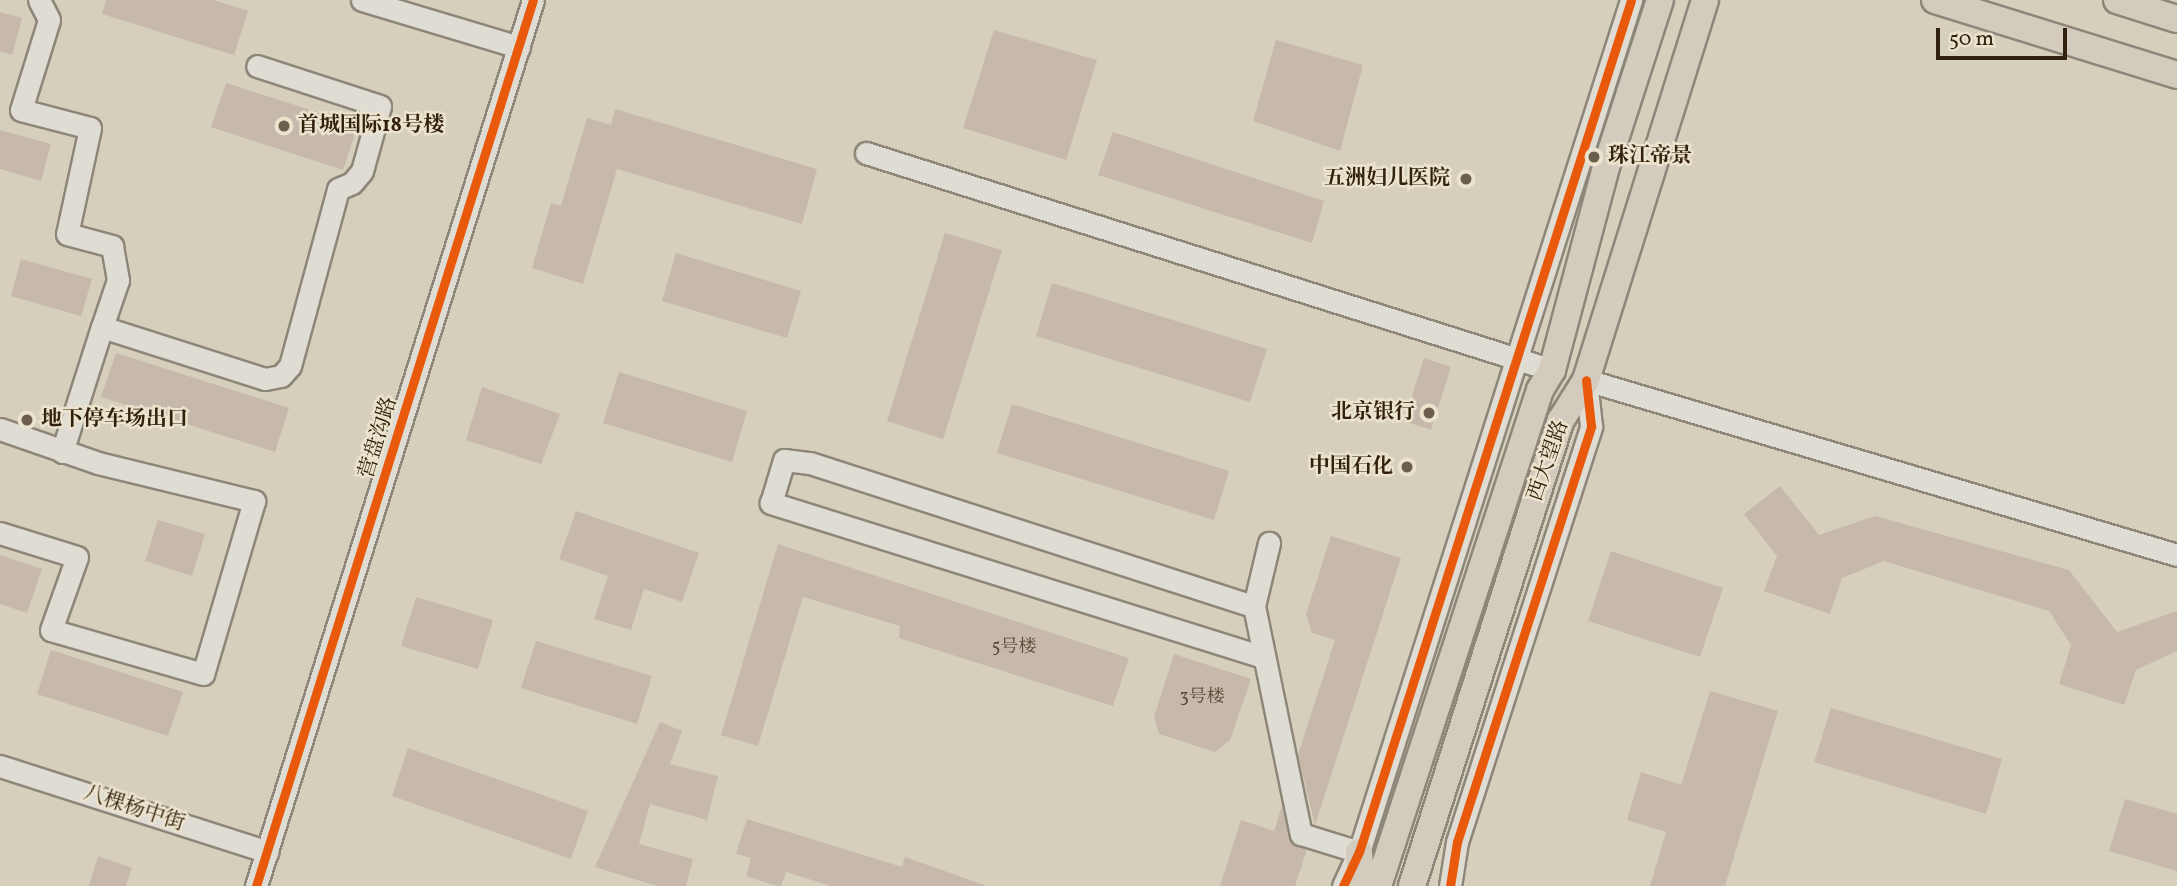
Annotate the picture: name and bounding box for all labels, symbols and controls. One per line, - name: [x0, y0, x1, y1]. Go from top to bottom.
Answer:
- scale bar: [1939, 14, 2070, 58]
- text: 50 m: [1949, 25, 1994, 54]
- place label: 首城国际18号楼: [298, 113, 444, 139]
- marker: 首城国际18号楼: [276, 118, 292, 134]
- place label: 珠江帝景: [1608, 144, 1692, 170]
- marker: 珠江帝景: [1586, 149, 1602, 165]
- place label: 五洲妇儿医院: [1324, 166, 1450, 192]
- marker: 五洲妇儿医院: [1456, 169, 1476, 189]
- street label: 营盘沟路: [355, 394, 403, 482]
- place label: 北京银行: [1331, 400, 1415, 426]
- marker: 北京银行: [1421, 405, 1437, 421]
- place label: 地下停车场出口: [41, 407, 188, 433]
- marker: 地下停车场出口: [19, 412, 35, 428]
- street label: 西大望路: [1523, 417, 1575, 505]
- place label: 中国石化: [1309, 454, 1393, 480]
- marker: 中国石化: [1399, 459, 1415, 475]
- house number: 5号楼: [992, 637, 1036, 659]
- house number: 3号楼: [1179, 687, 1225, 709]
- street label: 八棵杨中街: [80, 781, 188, 837]

